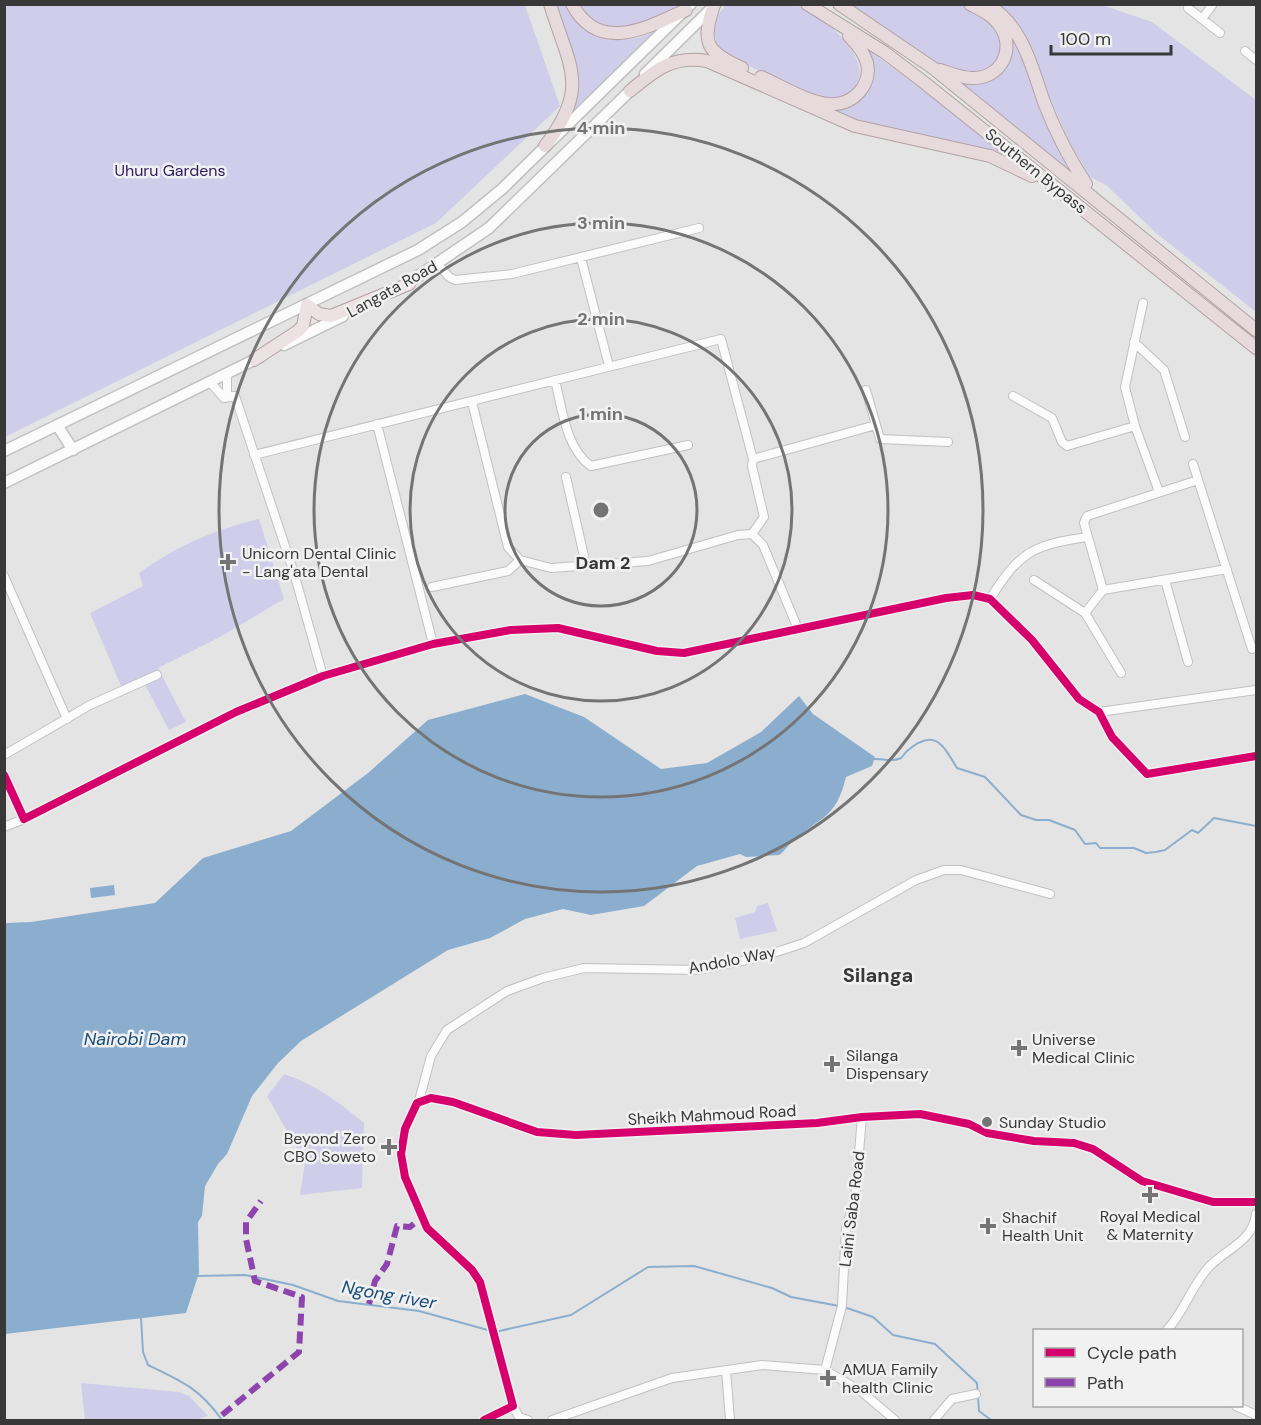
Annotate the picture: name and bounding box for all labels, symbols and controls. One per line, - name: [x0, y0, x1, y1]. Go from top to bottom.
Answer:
- scale bar: [1051, 18, 1171, 56]
- text: 100 m: [1060, 27, 1111, 51]
- text: 4 min: [577, 116, 625, 140]
- street label: Southern Bypass: [981, 123, 1091, 219]
- park label: Uhuru Gardens: [115, 160, 225, 181]
- text: 3 min: [577, 211, 625, 235]
- street label: Langata Road: [343, 256, 441, 322]
- text: 2 min: [577, 307, 625, 331]
- text: 1 min: [579, 402, 623, 426]
- centre of rings: [591, 500, 611, 520]
- place label: Unicorn Dental Clinic - Lang'ata Dental: [242, 543, 397, 582]
- district label: Dam 2: [576, 551, 630, 575]
- marker: Unicorn Dental Clinic - Lang'ata Dental: [219, 553, 237, 571]
- street label: Andolo Way: [686, 941, 778, 979]
- district label: Silanga: [843, 962, 913, 988]
- water label: Nairobi Dam: [84, 1027, 186, 1051]
- place label: Universe Medical Clinic: [1032, 1029, 1135, 1068]
- marker: Universe Medical Clinic: [1010, 1039, 1028, 1057]
- place label: Silanga Dispensary: [846, 1045, 929, 1084]
- marker: Silanga Dispensary: [823, 1055, 841, 1073]
- street label: Sheikh Mahmoud Road: [627, 1100, 797, 1130]
- place label: Sunday Studio: [999, 1112, 1106, 1133]
- marker: Sunday Studio: [980, 1115, 994, 1129]
- place label: Beyond Zero CBO Soweto: [284, 1128, 376, 1167]
- marker: Beyond Zero CBO Soweto: [380, 1138, 398, 1156]
- street label: Laini Saba Road: [834, 1150, 870, 1268]
- marker: Royal Medical & Maternity: [1141, 1186, 1159, 1204]
- place label: Royal Medical & Maternity: [1100, 1206, 1200, 1245]
- place label: Shachif Health Unit: [1002, 1207, 1084, 1246]
- marker: Shachif Health Unit: [979, 1217, 997, 1235]
- water label: Ngong river: [340, 1275, 439, 1315]
- legend: [1033, 1329, 1243, 1407]
- text: Cycle path: [1087, 1341, 1177, 1365]
- place label: AMUA Family health Clinic: [842, 1359, 938, 1398]
- marker: AMUA Family health Clinic: [819, 1369, 837, 1387]
- text: Path: [1087, 1371, 1124, 1395]

